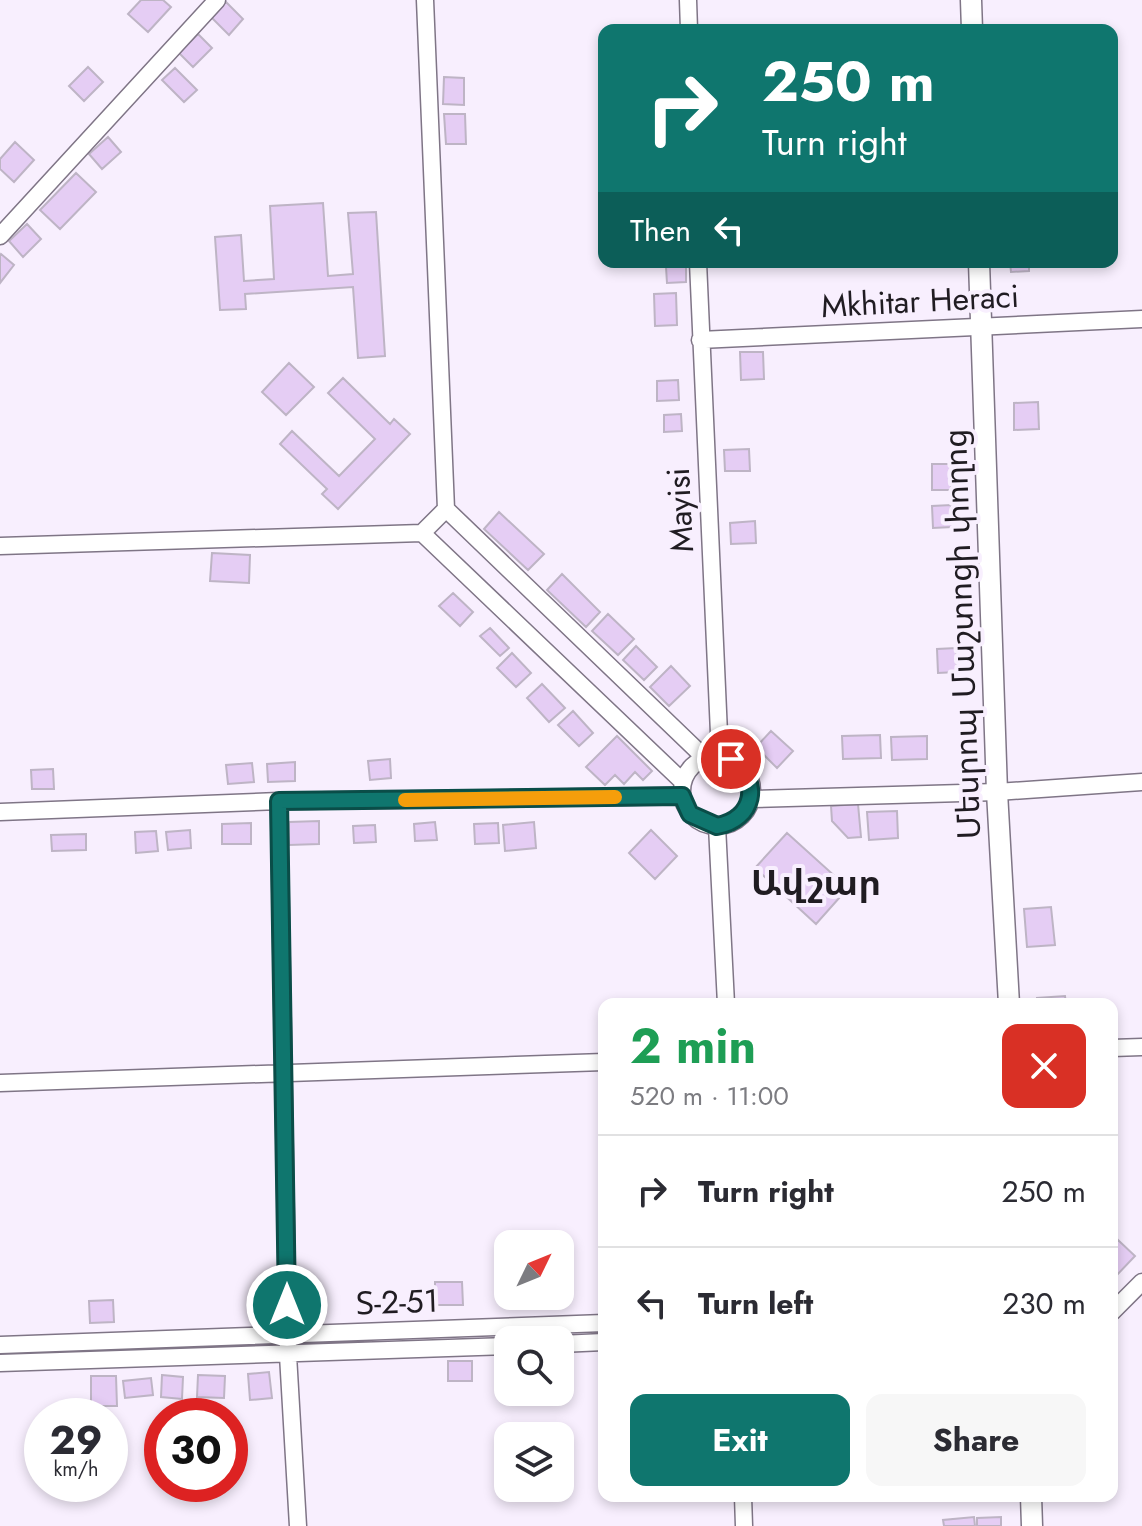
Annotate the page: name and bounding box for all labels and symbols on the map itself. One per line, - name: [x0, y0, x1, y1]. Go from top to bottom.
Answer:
- street label: Mkhitar Heraci: [820, 273, 1020, 329]
- street label: Մեսրոպ Մաշտոցի փողոց: [932, 428, 992, 840]
- street label: Mayisi: [655, 466, 705, 554]
- pin: [697, 725, 765, 793]
- district label: Ավշար: [751, 856, 881, 908]
- north arrow: [494, 1230, 574, 1310]
- position arrow: [245, 1263, 329, 1347]
- street label: Տ-2-51: [355, 1278, 439, 1326]
- speed limit sign: 30: [144, 1398, 248, 1502]

